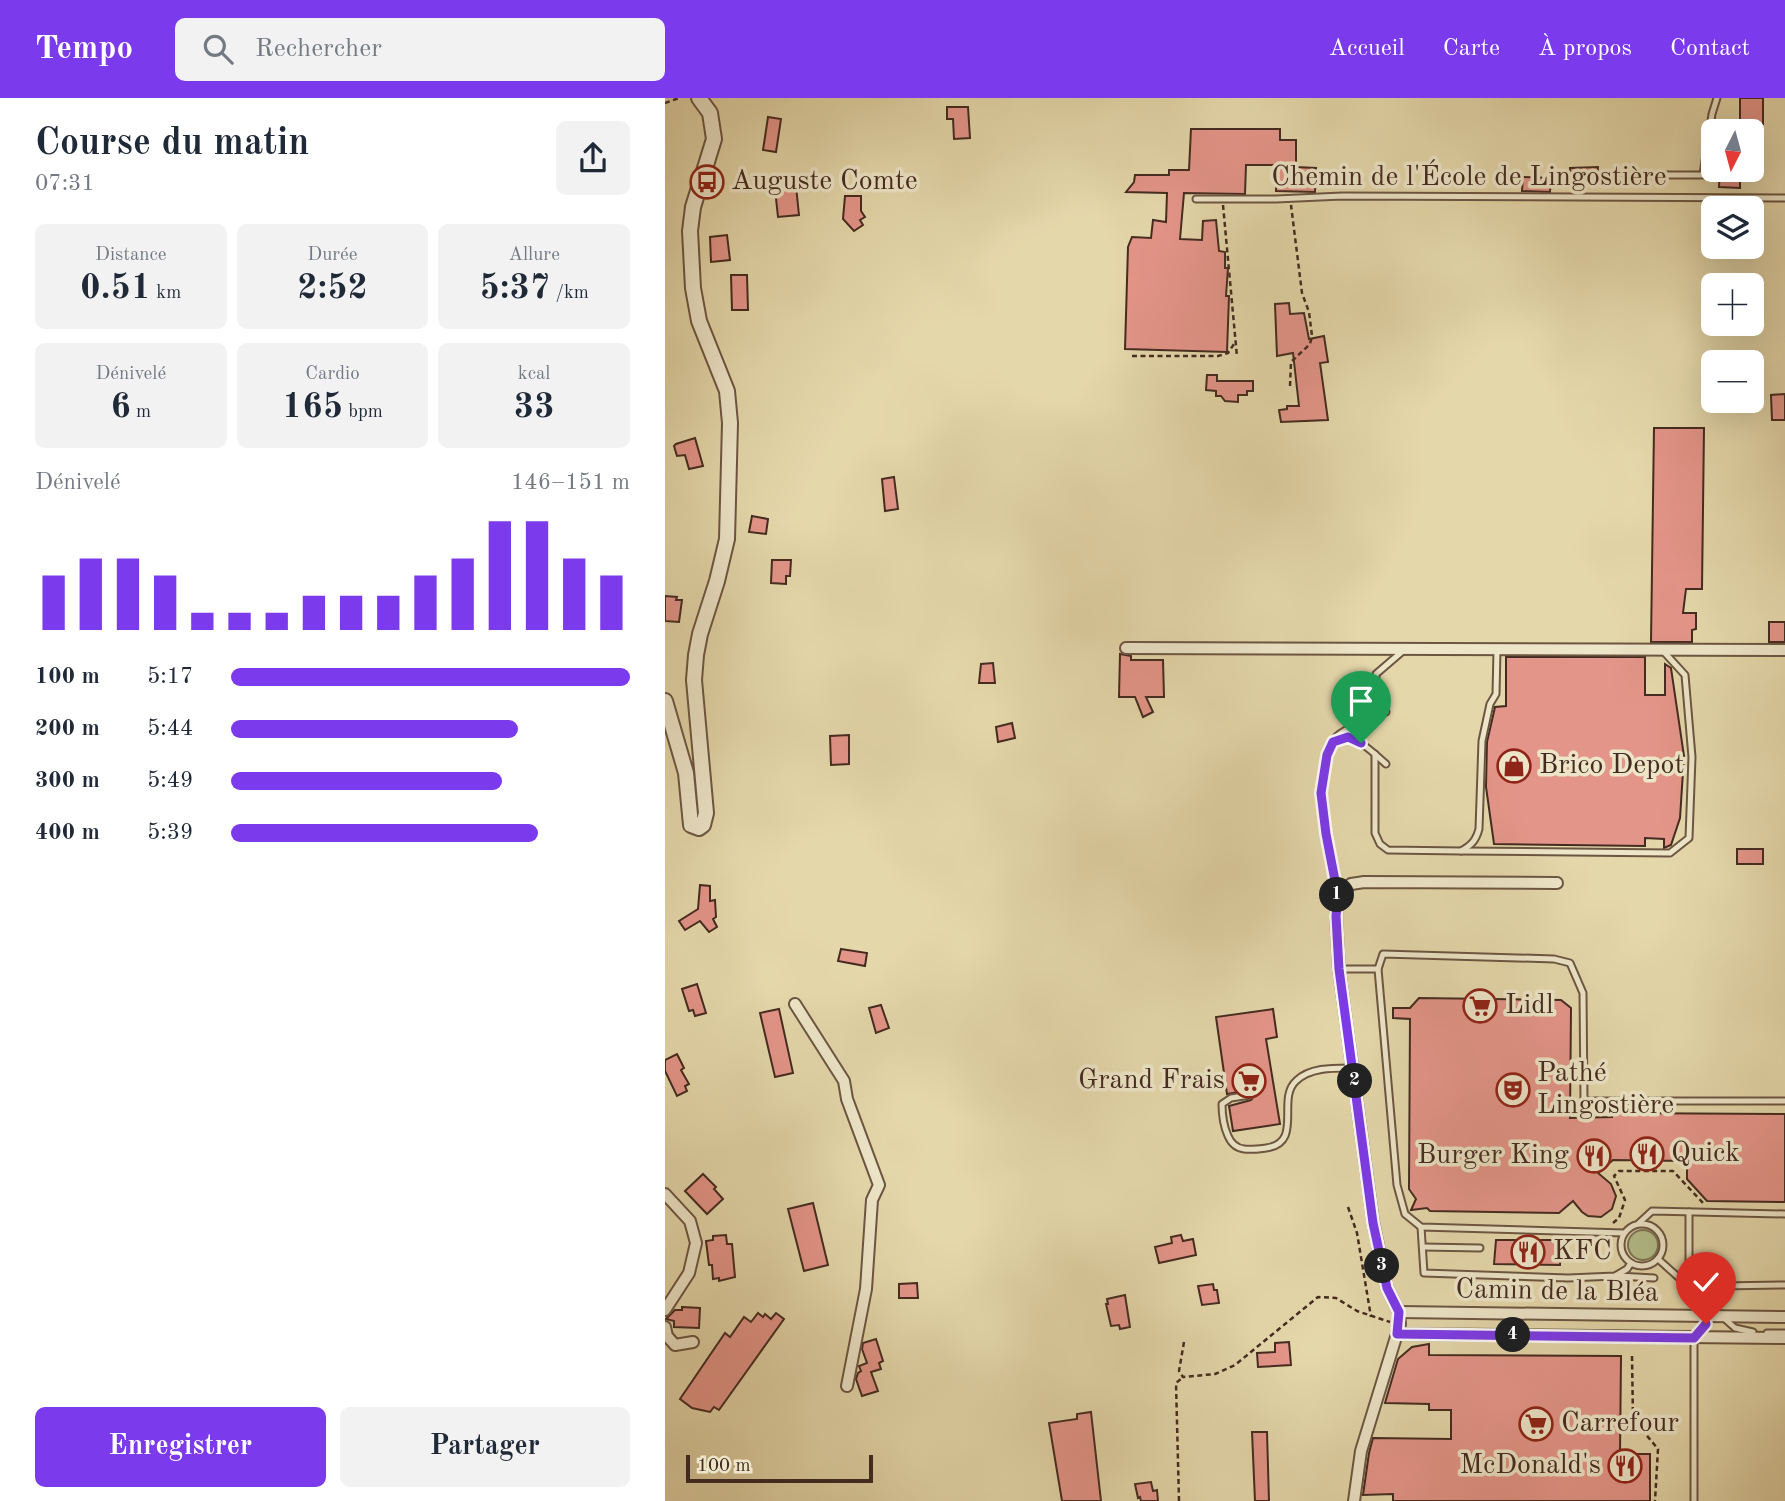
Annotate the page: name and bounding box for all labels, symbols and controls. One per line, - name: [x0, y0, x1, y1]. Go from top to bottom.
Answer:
- search box: [175, 18, 665, 81]
- icon: search: [199, 30, 237, 68]
- text: Tempo: [35, 33, 133, 66]
- text: Rechercher: [255, 36, 382, 62]
- text: Accueil: [1329, 37, 1405, 61]
- text: Carte: [1443, 37, 1500, 61]
- text: À propos: [1538, 37, 1632, 61]
- text: Contact: [1670, 37, 1750, 61]
- north arrow: [1701, 119, 1764, 182]
- map controls: [1701, 119, 1764, 413]
- button: share: [556, 121, 630, 195]
- text: Course du matin: [35, 125, 309, 163]
- street label: Chemin de l'École de Lingostière: [1271, 159, 1667, 192]
- bus stop icon: Auguste Comte: [688, 163, 726, 201]
- place label: Auguste Comte: [731, 168, 918, 196]
- text: 07:31: [35, 172, 95, 195]
- button: layers: [1701, 196, 1764, 259]
- text: Distance: [95, 246, 167, 265]
- text: Durée: [307, 246, 358, 265]
- text: Allure: [508, 246, 560, 265]
- text: 0.51: [80, 271, 151, 306]
- text: 2:52: [297, 271, 368, 306]
- text: 5:37: [479, 271, 550, 306]
- button: +: [1701, 273, 1764, 336]
- text: km: [151, 284, 181, 303]
- text: /km: [550, 284, 589, 303]
- button: −: [1701, 350, 1764, 413]
- text: Dénivelé: [95, 365, 166, 384]
- text: Cardio: [305, 365, 360, 384]
- text: kcal: [518, 365, 551, 384]
- text: 6: [110, 390, 131, 425]
- text: 165: [282, 390, 343, 425]
- text: 33: [514, 390, 554, 425]
- text: m: [131, 403, 151, 422]
- text: bpm: [343, 403, 383, 422]
- text: Dénivelé: [35, 471, 121, 494]
- text: 146–151 m: [511, 471, 630, 494]
- text: 100 m: [35, 665, 100, 688]
- text: 5:17: [147, 665, 193, 688]
- pin: [1331, 671, 1391, 743]
- icon: arrive: [1342, 682, 1380, 720]
- text: 200 m: [35, 717, 100, 740]
- text: 5:44: [147, 717, 193, 740]
- shop icon: Brico Depot: [1495, 747, 1533, 785]
- place label: Brico Depot: [1539, 752, 1684, 780]
- text: 300 m: [35, 769, 100, 792]
- text: 5:49: [147, 769, 193, 792]
- text: 400 m: [35, 821, 100, 844]
- text: 5:39: [147, 821, 193, 844]
- pin: 1: [1319, 878, 1355, 912]
- text: 1: [1331, 885, 1342, 904]
- supermarket icon: Lidl: [1461, 987, 1499, 1025]
- place label: Lidl: [1505, 992, 1554, 1020]
- place label: Pathé Lingostière: [1537, 1060, 1674, 1120]
- supermarket icon: Grand Frais: [1230, 1062, 1268, 1100]
- pin: 2: [1337, 1063, 1373, 1098]
- place label: Grand Frais: [1078, 1067, 1225, 1095]
- text: 2: [1349, 1071, 1360, 1090]
- theatre icon: Pathé Lingostière: [1494, 1071, 1532, 1109]
- restaurant icon: Quick: [1628, 1135, 1666, 1173]
- restaurant icon: Burger King: [1575, 1137, 1613, 1175]
- place label: Quick: [1671, 1140, 1740, 1168]
- place label: Burger King: [1417, 1142, 1569, 1170]
- restaurant icon: KFC: [1509, 1233, 1547, 1271]
- place label: KFC: [1553, 1238, 1612, 1266]
- pin: 3: [1365, 1248, 1399, 1284]
- pin: [1676, 1252, 1736, 1324]
- text: 3: [1376, 1256, 1387, 1275]
- icon: check: [1687, 1263, 1725, 1301]
- street label: Camin de la Bléa: [1455, 1276, 1659, 1308]
- pin: 4: [1495, 1318, 1531, 1352]
- text: 4: [1507, 1325, 1518, 1344]
- supermarket icon: Carrefour: [1517, 1405, 1555, 1443]
- button: Enregistrer: [35, 1407, 326, 1487]
- button: Partager: [340, 1407, 630, 1487]
- place label: Carrefour: [1561, 1410, 1679, 1438]
- restaurant icon: McDonald's: [1606, 1447, 1644, 1485]
- scale bar: [686, 1452, 873, 1484]
- place label: McDonald's: [1460, 1452, 1601, 1480]
- text: 100 m: [697, 1457, 750, 1476]

